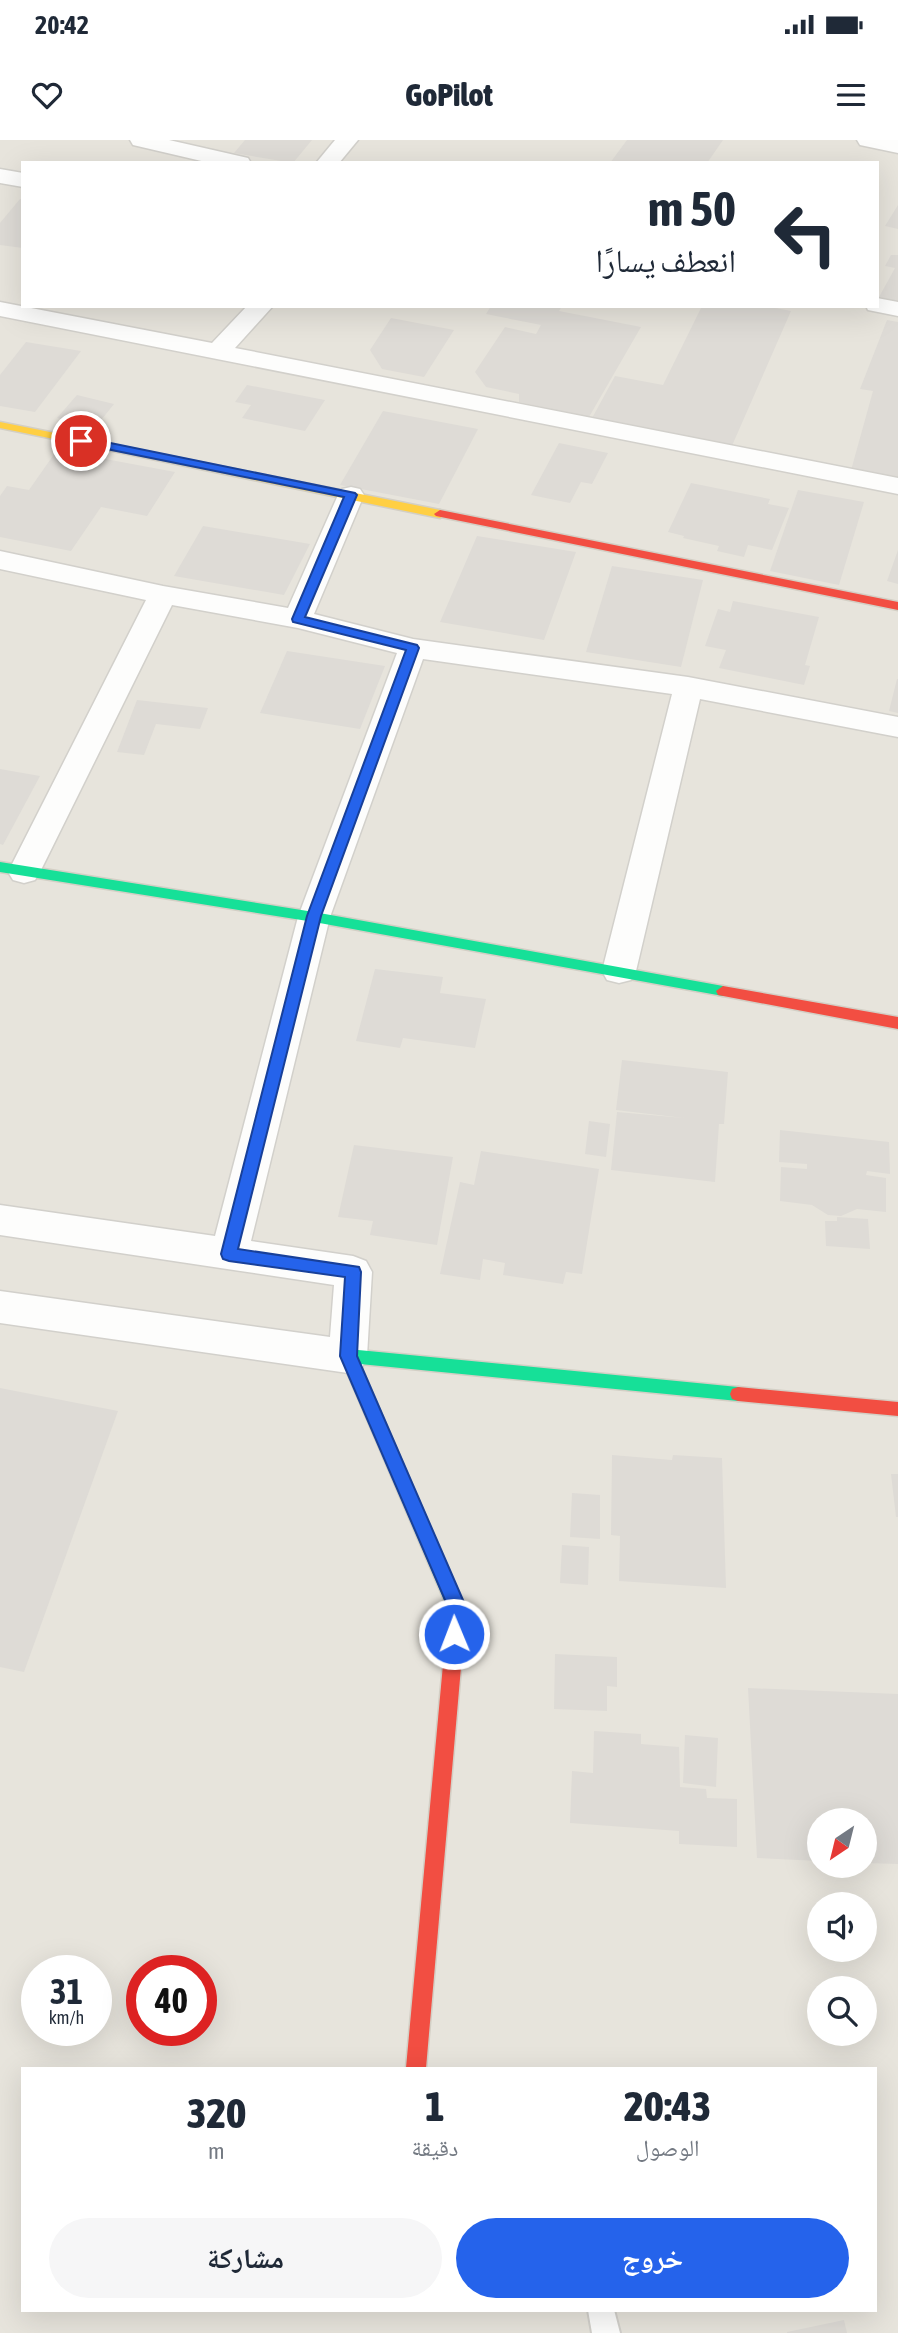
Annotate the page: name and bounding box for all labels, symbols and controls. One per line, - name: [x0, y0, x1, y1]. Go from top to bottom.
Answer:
- text: 20:42: [35, 10, 89, 40]
- icon: heart: [28, 76, 66, 114]
- text: GoPilot: [405, 76, 493, 113]
- icon: menu: [832, 76, 870, 114]
- text: 50 m: [648, 180, 736, 236]
- icon: left: [760, 189, 851, 280]
- text: انعطف يسارًا: [595, 242, 736, 279]
- pin: [51, 411, 111, 471]
- icon: arrive: [62, 422, 100, 460]
- position arrow: [417, 1597, 491, 1671]
- north arrow: [807, 1808, 877, 1878]
- map controls: [807, 1808, 877, 2046]
- button: sound: [807, 1892, 877, 1962]
- speed limit sign: 40: [126, 1955, 217, 2046]
- text: 31: [50, 1971, 83, 2011]
- button: search: [807, 1976, 877, 2046]
- text: km/h: [49, 2007, 84, 2028]
- text: 1: [425, 2082, 445, 2130]
- text: 20:43: [624, 2082, 711, 2130]
- text: 320: [187, 2089, 246, 2137]
- text: دقيقة: [412, 2135, 458, 2161]
- text: الوصول: [636, 2135, 700, 2161]
- text: m: [208, 2138, 225, 2164]
- button: مشاركة: [49, 2218, 442, 2298]
- button: خروج: [456, 2218, 849, 2298]

